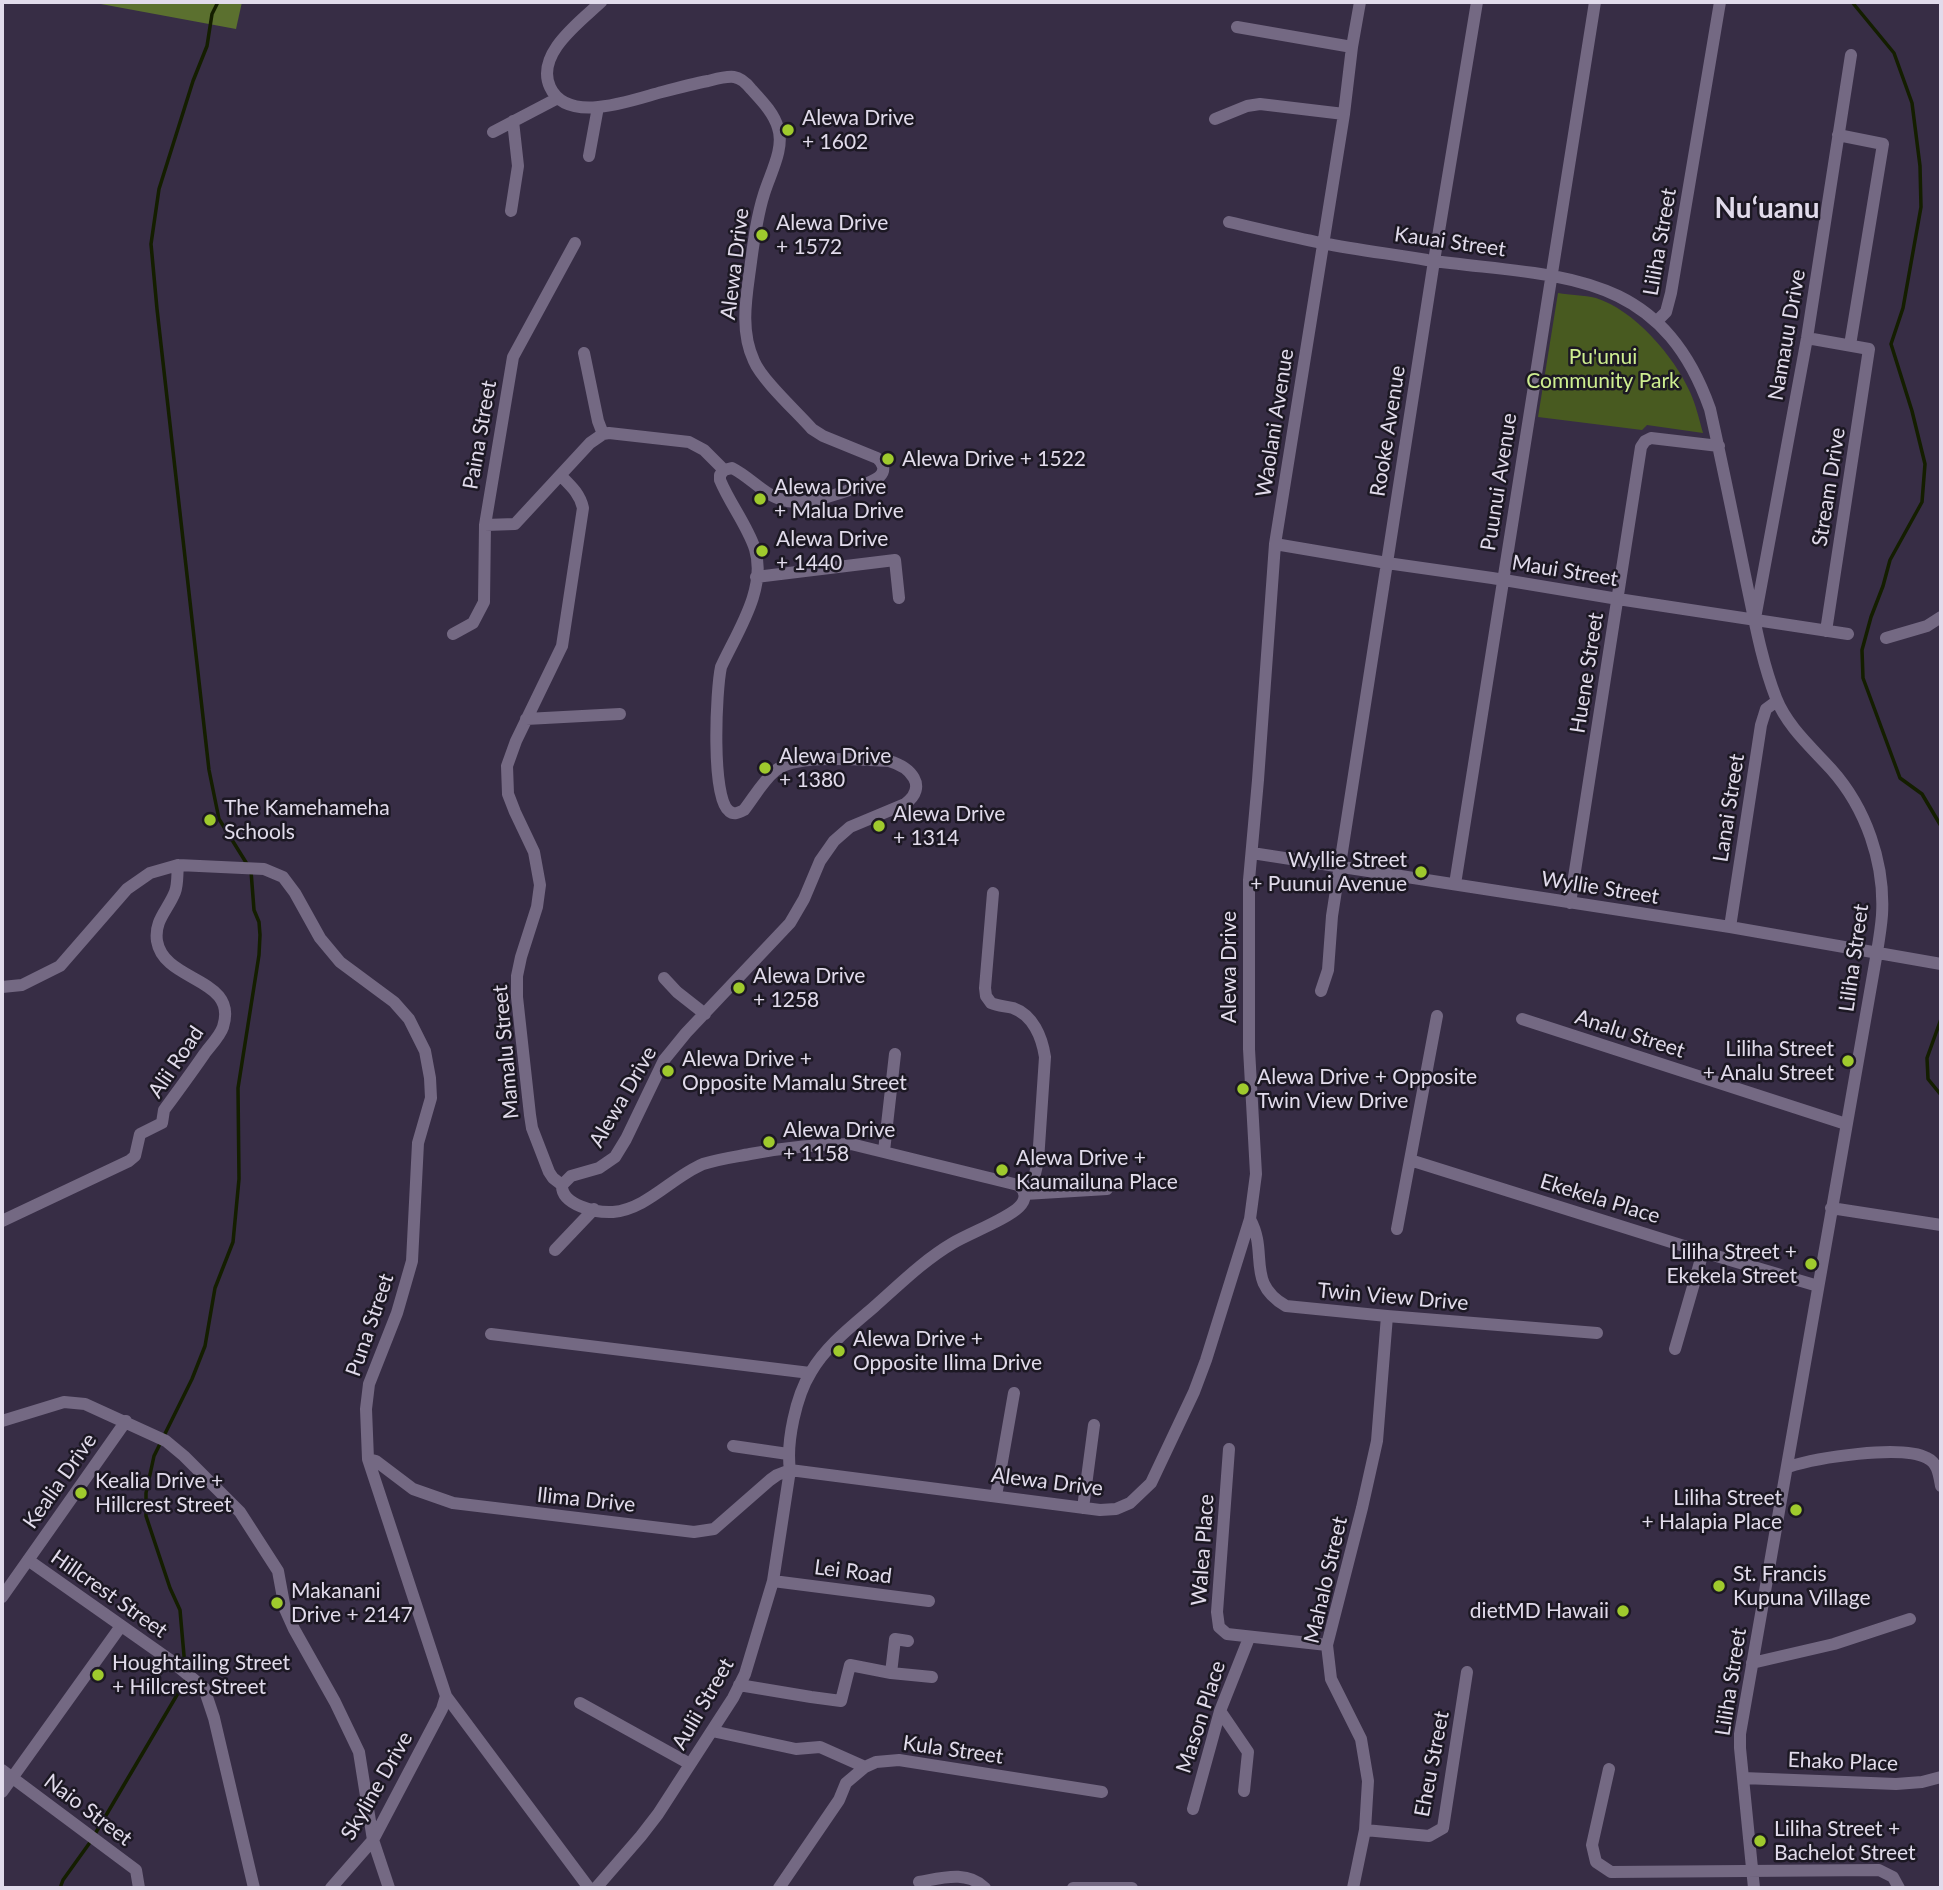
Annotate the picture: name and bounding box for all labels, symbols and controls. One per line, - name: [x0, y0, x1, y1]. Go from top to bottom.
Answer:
- place label: Alewa Drive + 1602: [802, 105, 914, 155]
- marker: Alewa Drive + 1602: [780, 122, 796, 138]
- street label: Liliha Street: [1638, 186, 1682, 298]
- district label: Nuʻuanu: [1715, 192, 1819, 226]
- street label: Alewa Drive: [716, 207, 754, 321]
- place label: Alewa Drive + 1572: [776, 210, 888, 260]
- street label: Kauai Street: [1393, 222, 1507, 262]
- marker: Alewa Drive + 1572: [754, 227, 770, 243]
- street label: Namauu Drive: [1763, 267, 1811, 403]
- park label: Pu'unui Community Park: [1526, 344, 1680, 394]
- street label: Waolani Avenue: [1251, 347, 1299, 499]
- street label: Rooke Avenue: [1365, 364, 1411, 498]
- street label: Paina Street: [458, 378, 502, 492]
- street label: Puunui Avenue: [1476, 411, 1522, 553]
- street label: Stream Drive: [1807, 426, 1851, 548]
- place label: Alewa Drive + 1522: [902, 446, 1086, 472]
- marker: Alewa Drive + 1522: [880, 451, 896, 467]
- place label: Alewa Drive + Malua Drive: [774, 474, 904, 524]
- marker: Alewa Drive + Malua Drive: [752, 491, 768, 507]
- place label: Alewa Drive + 1440: [776, 526, 888, 576]
- marker: Alewa Drive + 1440: [754, 543, 770, 559]
- street label: Maui Street: [1510, 550, 1620, 592]
- street label: Huene Street: [1565, 611, 1609, 735]
- place label: Alewa Drive + 1380: [779, 743, 891, 793]
- street label: Lanai Street: [1708, 752, 1750, 864]
- marker: Alewa Drive + 1380: [757, 760, 773, 776]
- place label: The Kamehameha Schools: [224, 795, 390, 845]
- place label: Alewa Drive + 1314: [893, 801, 1005, 851]
- marker: The Kamehameha Schools: [202, 812, 218, 828]
- marker: Alewa Drive + 1314: [871, 818, 887, 834]
- place label: Wyllie Street + Puunui Avenue: [1250, 847, 1407, 897]
- marker: Wyllie Street + Puunui Avenue: [1413, 864, 1429, 880]
- street label: Wyllie Street: [1539, 866, 1661, 910]
- street label: Liliha Street: [1834, 902, 1874, 1014]
- street label: Alewa Drive: [1216, 911, 1242, 1023]
- place label: Alewa Drive + 1258: [753, 963, 865, 1013]
- marker: Alewa Drive + 1258: [731, 980, 747, 996]
- street label: Mamalu Street: [488, 984, 524, 1120]
- street label: Analu Street: [1572, 1004, 1688, 1064]
- street label: Alii Road: [143, 1021, 209, 1103]
- place label: Liliha Street + Analu Street: [1703, 1036, 1834, 1086]
- street label: Alewa Drive: [584, 1042, 662, 1152]
- place label: Alewa Drive + Opposite Mamalu Street: [682, 1046, 907, 1096]
- marker: Liliha Street + Analu Street: [1840, 1053, 1856, 1069]
- marker: Alewa Drive + Opposite Mamalu Street: [660, 1063, 676, 1079]
- place label: Alewa Drive + Opposite Twin View Drive: [1257, 1064, 1477, 1114]
- marker: Alewa Drive + Opposite Twin View Drive: [1235, 1081, 1251, 1097]
- place label: Alewa Drive + 1158: [783, 1117, 895, 1167]
- marker: Alewa Drive + 1158: [761, 1134, 777, 1150]
- place label: Alewa Drive + Kaumailuna Place: [1016, 1145, 1178, 1195]
- marker: Alewa Drive + Kaumailuna Place: [994, 1162, 1010, 1178]
- street label: Ekekela Place: [1537, 1169, 1663, 1229]
- place label: Liliha Street + Ekekela Street: [1667, 1239, 1797, 1289]
- marker: Liliha Street + Ekekela Street: [1803, 1256, 1819, 1272]
- street label: Puna Street: [341, 1270, 399, 1380]
- street label: Twin View Drive: [1317, 1278, 1469, 1316]
- place label: Alewa Drive + Opposite Ilima Drive: [853, 1326, 1042, 1376]
- marker: Alewa Drive + Opposite Ilima Drive: [831, 1343, 847, 1359]
- street label: Kealia Drive: [18, 1429, 102, 1533]
- street label: Alewa Drive: [990, 1463, 1104, 1501]
- place label: Kealia Drive + Hillcrest Street: [95, 1468, 231, 1518]
- street label: Ilima Drive: [536, 1482, 636, 1518]
- marker: Kealia Drive + Hillcrest Street: [73, 1485, 89, 1501]
- place label: Liliha Street + Halapia Place: [1641, 1485, 1782, 1535]
- street label: Walea Place: [1187, 1493, 1219, 1607]
- marker: Liliha Street + Halapia Place: [1788, 1502, 1804, 1518]
- street label: Mahalo Street: [1299, 1514, 1353, 1646]
- street label: Hillcrest Street: [46, 1545, 172, 1643]
- street label: Lei Road: [813, 1555, 893, 1589]
- place label: St. Francis Kupuna Village: [1733, 1561, 1871, 1611]
- place label: Makanani Drive + 2147: [291, 1578, 413, 1628]
- marker: St. Francis Kupuna Village: [1711, 1578, 1727, 1594]
- marker: Makanani Drive + 2147: [269, 1595, 285, 1611]
- place label: dietMD Hawaii: [1470, 1598, 1609, 1624]
- marker: dietMD Hawaii: [1615, 1603, 1631, 1619]
- street label: Liliha Street: [1710, 1626, 1752, 1738]
- place label: Houghtailing Street + Hillcrest Street: [112, 1650, 290, 1700]
- street label: Aulii Street: [667, 1654, 739, 1754]
- street label: Mason Place: [1171, 1658, 1231, 1776]
- marker: Houghtailing Street + Hillcrest Street: [90, 1667, 106, 1683]
- street label: Eheu Street: [1409, 1709, 1455, 1819]
- street label: Skyline Drive: [336, 1727, 418, 1845]
- street label: Kula Street: [901, 1730, 1005, 1770]
- street label: Ehako Place: [1787, 1747, 1899, 1777]
- street label: Naio Street: [39, 1769, 137, 1851]
- place label: Liliha Street + Bachelot Street: [1774, 1816, 1916, 1866]
- marker: Liliha Street + Bachelot Street: [1752, 1833, 1768, 1849]

